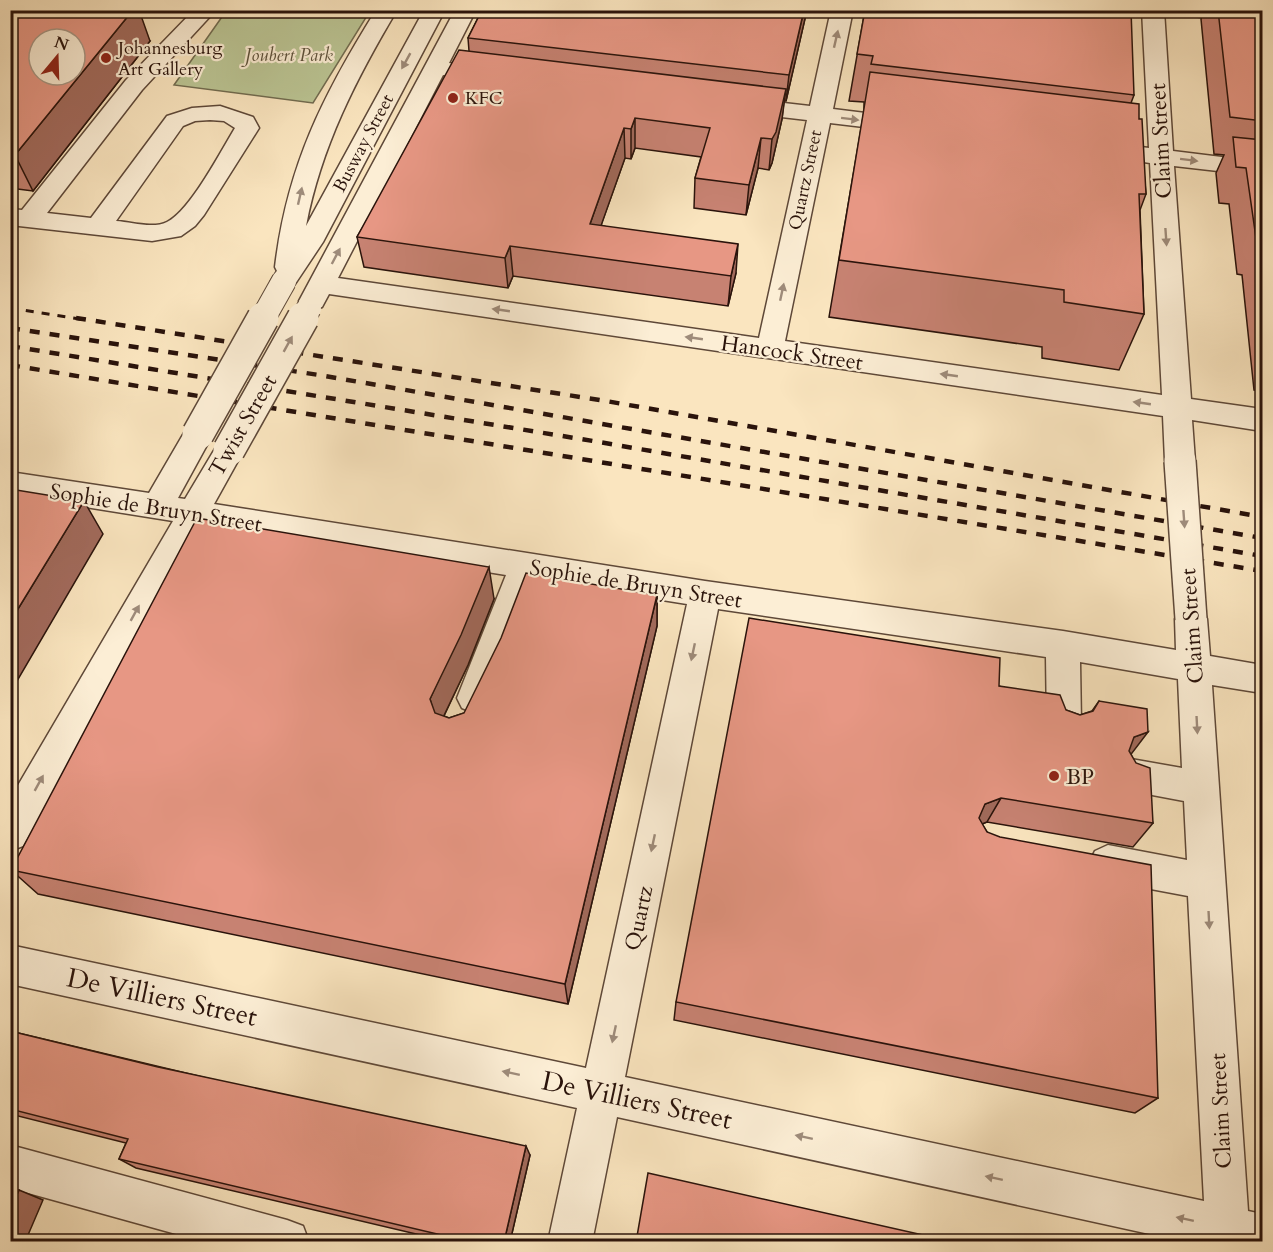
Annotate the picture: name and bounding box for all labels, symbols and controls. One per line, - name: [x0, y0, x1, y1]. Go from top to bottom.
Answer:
- north arrow: [27, 27, 87, 87]
- one-way arrow: [831, 30, 841, 49]
- text: N: [51, 31, 72, 56]
- place label: Johannesburg Art Gallery: [115, 36, 223, 82]
- park label: Joubert Park: [241, 43, 333, 68]
- marker: Johannesburg Art Gallery: [99, 51, 113, 65]
- one-way arrow: [401, 53, 411, 70]
- street label: Claim Street: [1143, 82, 1179, 199]
- place label: KFC: [465, 86, 503, 111]
- street label: Busway Street: [327, 89, 400, 197]
- marker: KFC: [446, 91, 460, 105]
- one-way arrow: [841, 114, 860, 123]
- street label: Quartz Street: [783, 128, 828, 232]
- one-way arrow: [1180, 155, 1199, 165]
- one-way arrow: [295, 187, 305, 205]
- one-way arrow: [1161, 227, 1171, 246]
- one-way arrow: [331, 247, 341, 264]
- one-way arrow: [778, 282, 787, 301]
- one-way arrow: [491, 306, 510, 315]
- street label: Hancock Street: [719, 328, 865, 378]
- one-way arrow: [684, 334, 703, 343]
- one-way arrow: [283, 336, 294, 352]
- street label: Twist Street: [202, 369, 284, 482]
- one-way arrow: [940, 370, 959, 379]
- one-way arrow: [1133, 398, 1152, 407]
- street label: Sophie de Bruyn Street: [48, 476, 264, 540]
- one-way arrow: [1180, 509, 1189, 528]
- street label: Sophie de Bruyn Street: [528, 552, 744, 616]
- street label: Claim Street: [1173, 567, 1211, 685]
- one-way arrow: [130, 605, 140, 622]
- one-way arrow: [688, 642, 697, 661]
- one-way arrow: [1193, 716, 1202, 735]
- place label: BP: [1066, 762, 1094, 792]
- marker: BP: [1047, 769, 1061, 783]
- one-way arrow: [34, 775, 44, 792]
- one-way arrow: [648, 833, 657, 852]
- street label: Quartz: [618, 883, 660, 953]
- one-way arrow: [1204, 910, 1213, 929]
- street label: De Villiers Street: [63, 959, 261, 1036]
- one-way arrow: [609, 1024, 618, 1043]
- street label: Claim Street: [1203, 1052, 1239, 1169]
- street label: De Villiers Street: [538, 1062, 736, 1139]
- one-way arrow: [501, 1068, 520, 1077]
- one-way arrow: [794, 1131, 813, 1141]
- one-way arrow: [985, 1173, 1004, 1182]
- one-way arrow: [1176, 1214, 1194, 1224]

